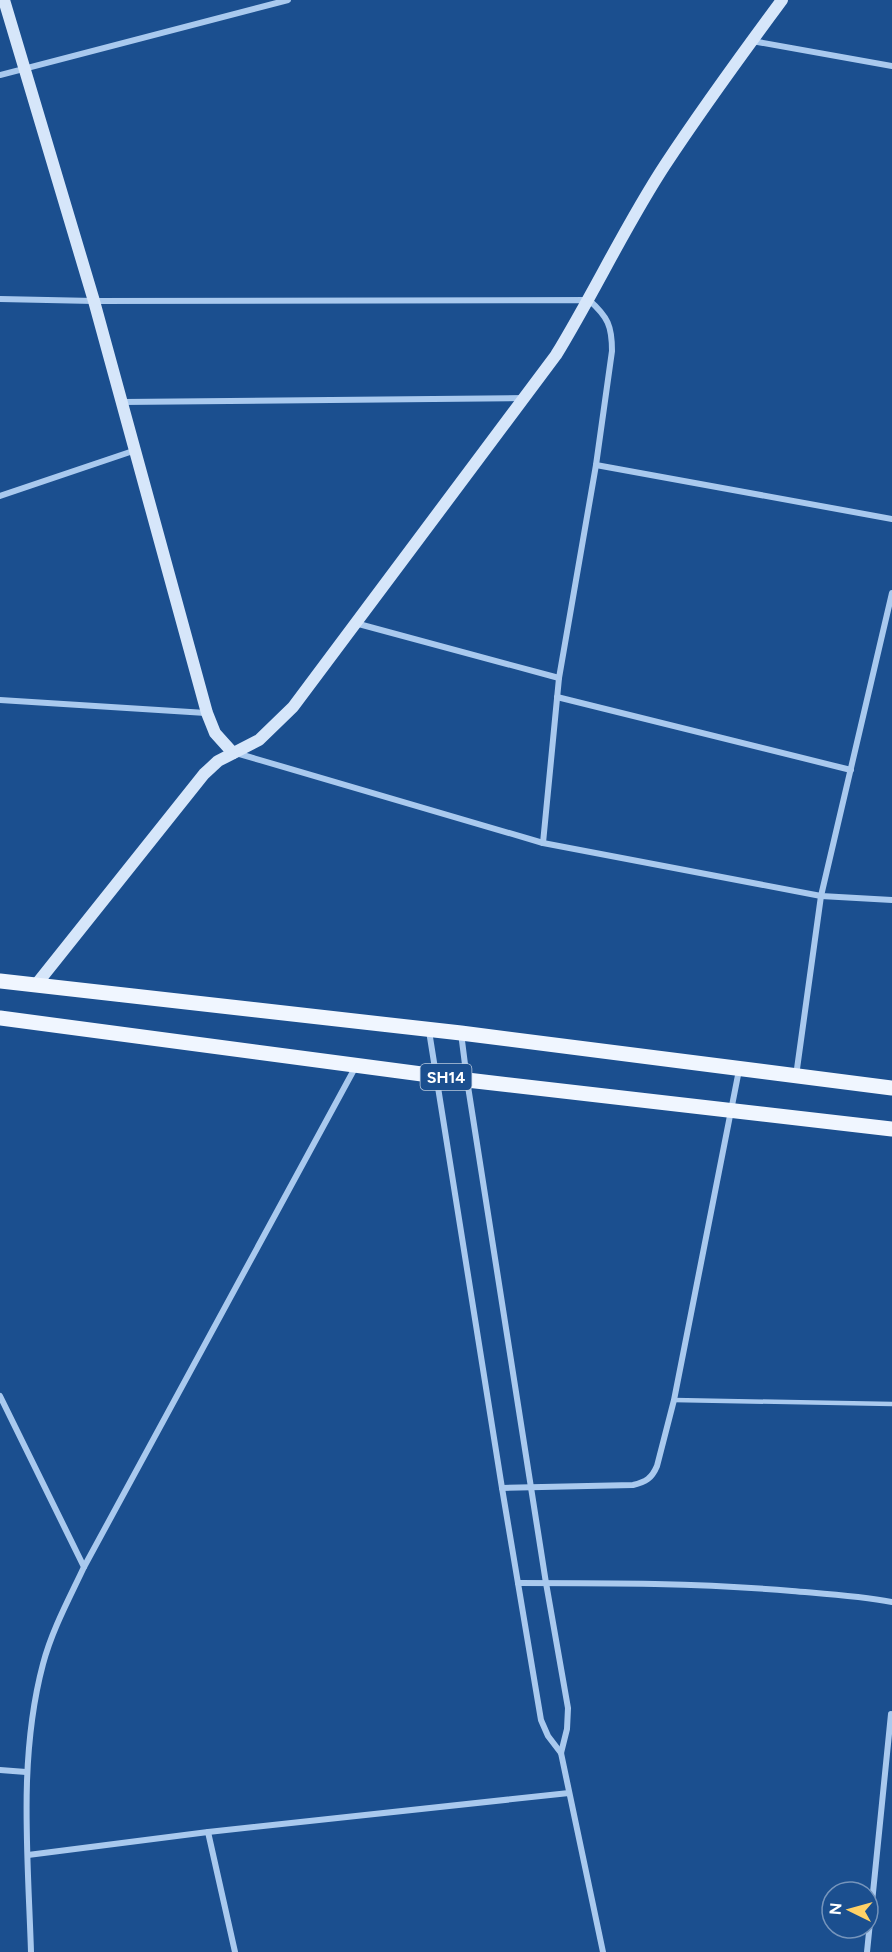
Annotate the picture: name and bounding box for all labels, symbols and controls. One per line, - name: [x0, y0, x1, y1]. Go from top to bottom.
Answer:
- road number: SH14: [420, 1064, 472, 1090]
- north arrow: [820, 1880, 880, 1940]
- text: N: [826, 1902, 846, 1916]

